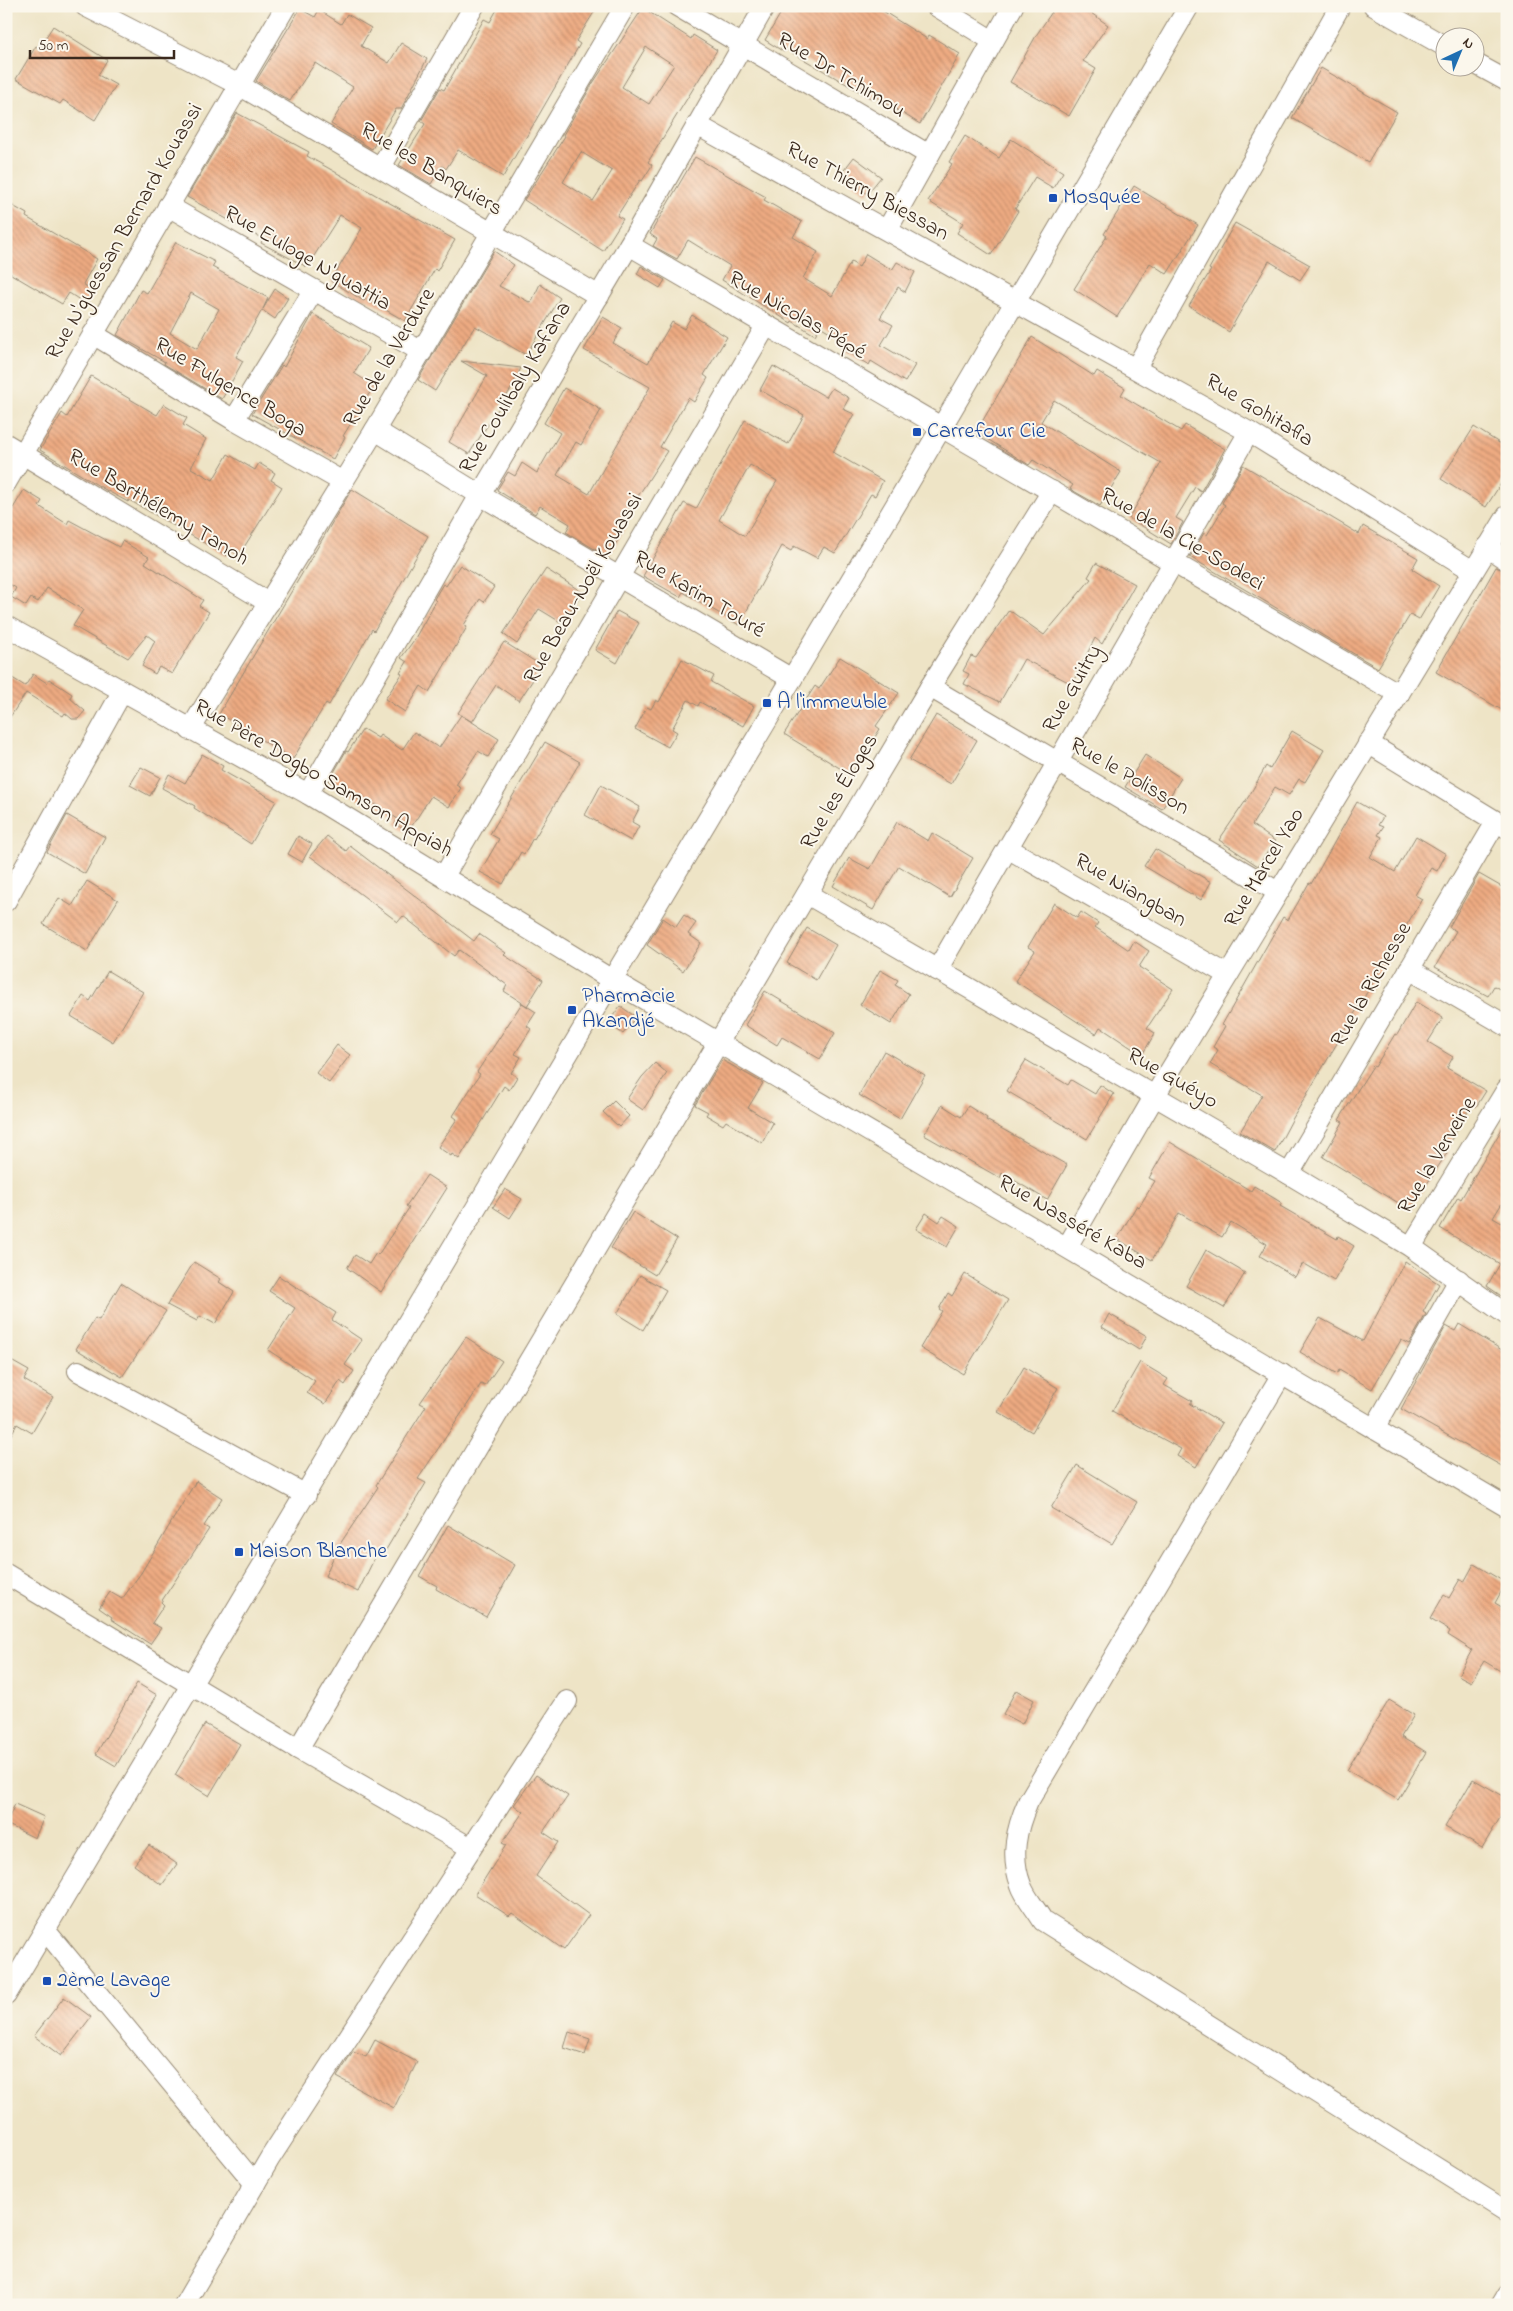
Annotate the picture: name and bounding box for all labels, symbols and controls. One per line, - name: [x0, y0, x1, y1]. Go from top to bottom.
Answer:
- street label: Rue Dr Tchimou: [770, 25, 912, 127]
- scale bar: [30, 28, 174, 60]
- north arrow: [1436, 28, 1486, 78]
- text: N: [1457, 33, 1479, 55]
- text: 50 m: [38, 35, 69, 57]
- street label: Rue N'guessan Bernard Kouassi: [38, 98, 213, 367]
- street label: Rue les Banquiers: [354, 115, 508, 225]
- street label: Rue Thierry Biessan: [779, 134, 954, 251]
- place label: Mosquée: [1063, 182, 1141, 214]
- marker: Mosquée: [1047, 192, 1059, 204]
- street label: Rue Euloge N'guattia: [217, 198, 397, 321]
- street label: Rue Nicolas Pépé: [722, 263, 872, 369]
- street label: Rue de la Verdure: [336, 282, 444, 434]
- street label: Rue Coulibaly Kafana: [452, 296, 581, 481]
- street label: Rue Fulgence Boga: [147, 330, 312, 447]
- street label: Rue Gohitafla: [1199, 366, 1319, 456]
- place label: Carrefour Cie: [927, 416, 1046, 448]
- marker: Carrefour Cie: [911, 426, 923, 438]
- street label: Rue Barthélemy Tanoh: [61, 441, 255, 576]
- street label: Rue de la Cie-Sodeci: [1094, 480, 1270, 600]
- street label: Rue Beau-Noël Kouassi: [516, 488, 652, 690]
- street label: Rue Karim Touré: [627, 543, 771, 647]
- street label: Rue Guitry: [1035, 639, 1112, 739]
- place label: A l'immeuble: [777, 687, 887, 719]
- street label: Rue Père Dogbo Samson Appiah: [187, 692, 459, 867]
- marker: A l'immeuble: [761, 697, 773, 709]
- street label: Rue les Éloges: [793, 728, 888, 856]
- street label: Rue le Polisson: [1063, 730, 1195, 824]
- street label: Rue Marcel Yao: [1217, 802, 1313, 934]
- street label: Rue Niangban: [1067, 846, 1192, 937]
- street label: Rue la Richesse: [1323, 916, 1421, 1053]
- place label: Pharmacie Akandjé: [582, 981, 675, 1038]
- marker: Pharmacie Akandjé: [566, 1004, 578, 1016]
- street label: Rue Guéyo: [1120, 1040, 1224, 1119]
- street label: Rue la Verveine: [1390, 1091, 1486, 1221]
- street label: Rue Nasséré Kaba: [992, 1167, 1152, 1279]
- place label: Maison Blanche: [249, 1536, 387, 1568]
- marker: Maison Blanche: [233, 1546, 245, 1558]
- place label: 2ème Lavage: [57, 1965, 171, 1998]
- marker: 2ème Lavage: [41, 1975, 53, 1987]

